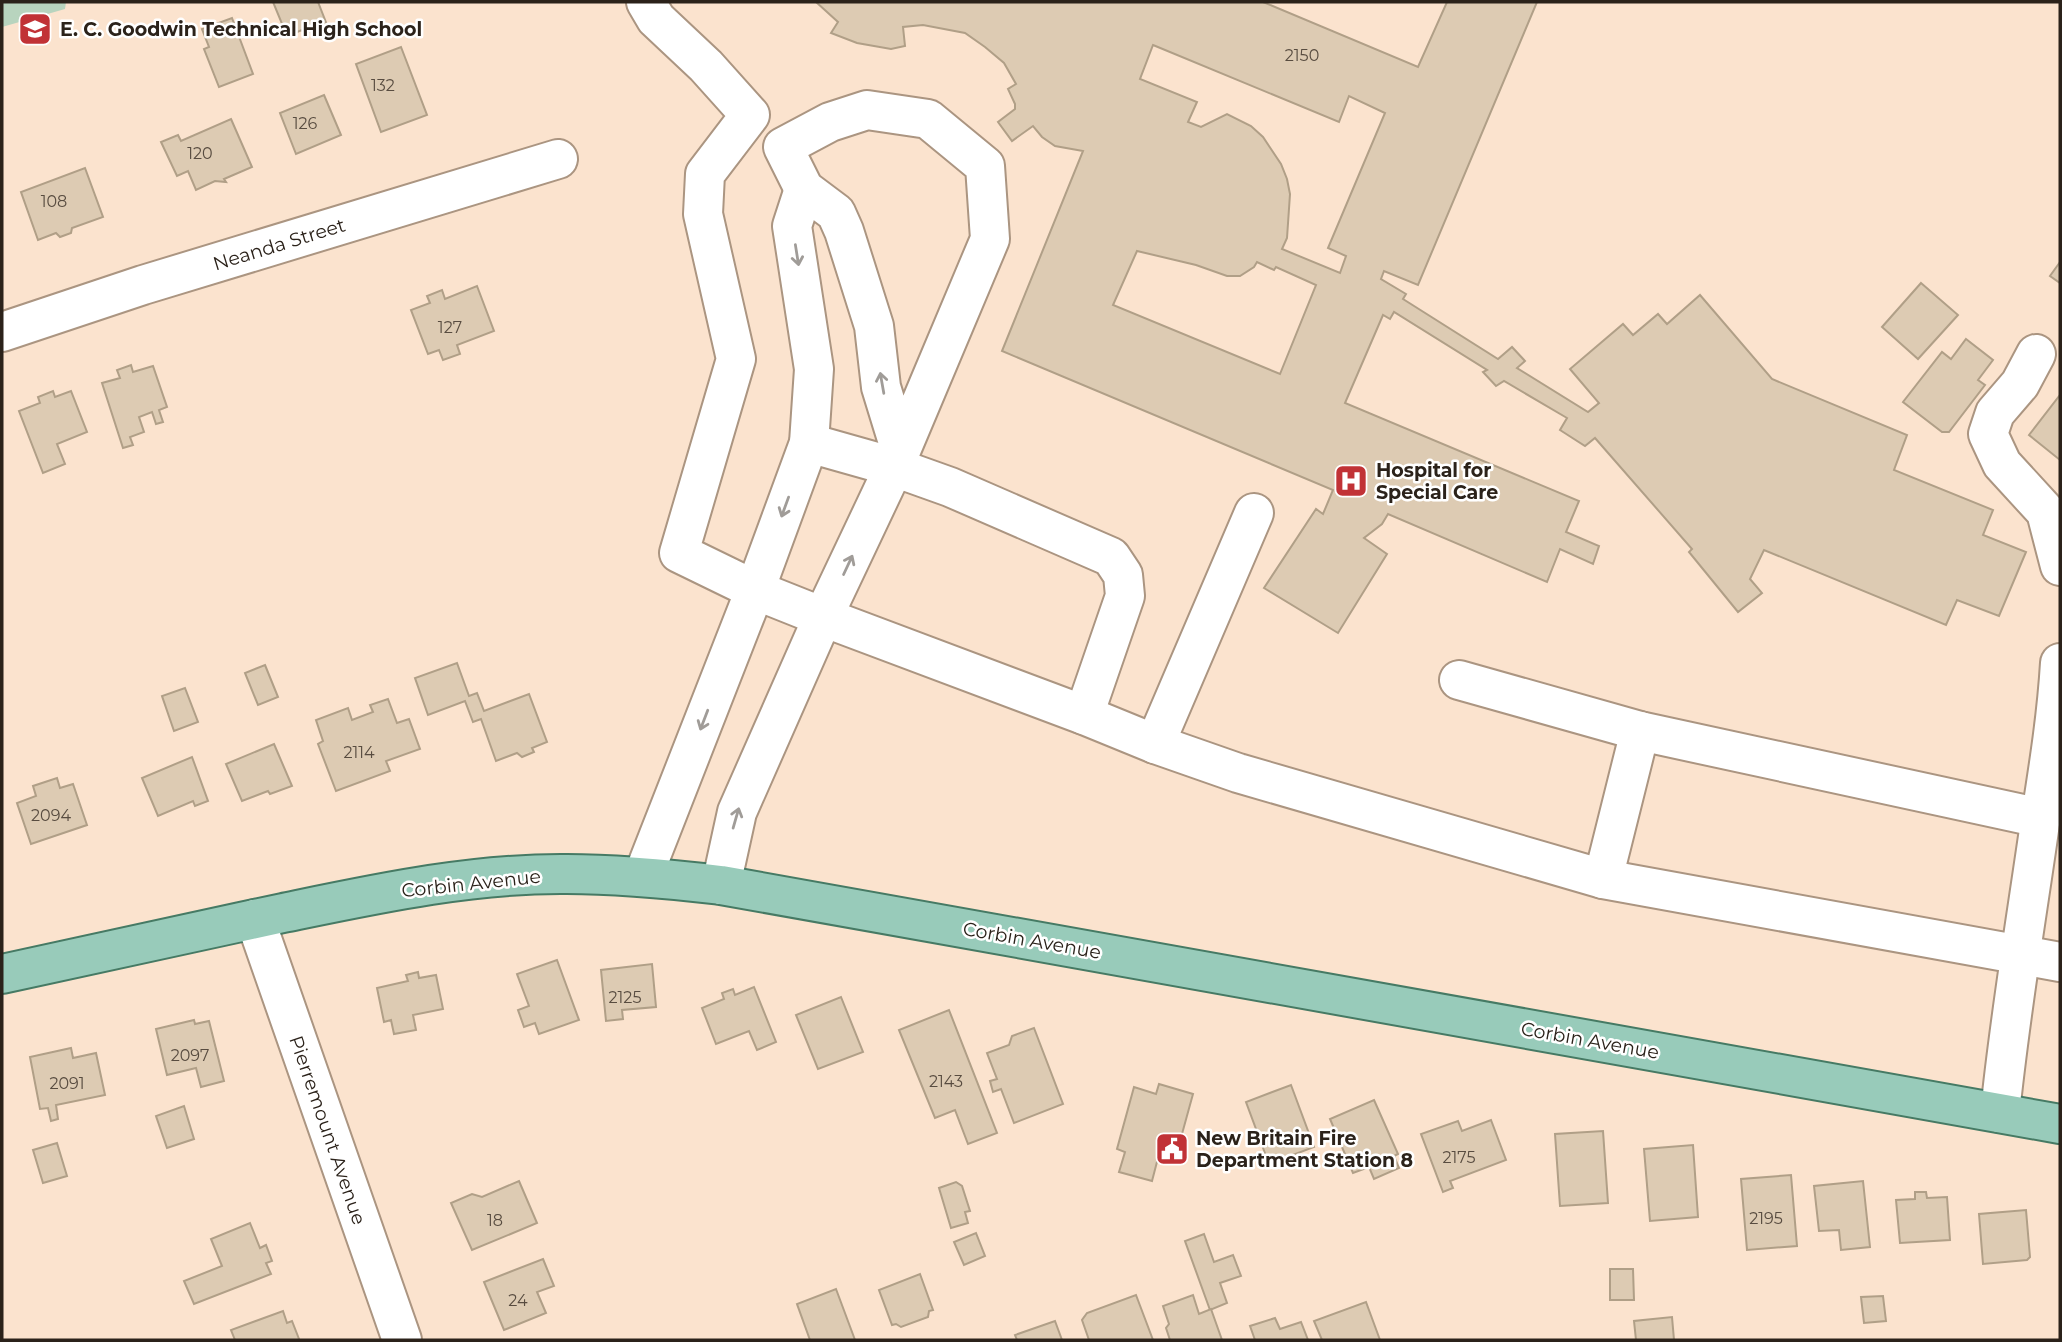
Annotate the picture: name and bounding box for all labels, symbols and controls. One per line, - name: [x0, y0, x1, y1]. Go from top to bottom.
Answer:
- school or university icon: E. C. Goodwin Technical High School: [16, 10, 54, 48]
- place label: E. C. Goodwin Technical High School: [60, 18, 422, 41]
- house number: 2150: [1285, 46, 1319, 65]
- house number: 132: [371, 76, 395, 95]
- house number: 126: [293, 114, 318, 133]
- house number: 120: [187, 144, 213, 163]
- house number: 108: [41, 192, 67, 211]
- street label: Neanda Street: [210, 213, 348, 276]
- one-way arrow: [791, 243, 804, 266]
- house number: 127: [438, 318, 462, 337]
- one-way arrow: [875, 372, 888, 395]
- place label: Hospital for Special Care: [1376, 459, 1498, 504]
- hospital icon: Hospital for Special Care: [1332, 462, 1370, 500]
- one-way arrow: [778, 496, 790, 518]
- one-way arrow: [842, 555, 855, 576]
- one-way arrow: [696, 709, 709, 730]
- house number: 2114: [343, 743, 375, 762]
- house number: 2094: [31, 806, 71, 825]
- one-way arrow: [730, 808, 743, 830]
- street label: Corbin Avenue: [400, 865, 542, 902]
- street label: Corbin Avenue: [961, 917, 1103, 964]
- house number: 2125: [608, 988, 642, 1007]
- street label: Corbin Avenue: [1519, 1017, 1661, 1064]
- street label: Pierremount Avenue: [284, 1033, 371, 1228]
- house number: 2097: [171, 1046, 209, 1065]
- house number: 2143: [929, 1072, 963, 1091]
- house number: 2091: [49, 1074, 85, 1093]
- place label: New Britain Fire Department Station 8: [1196, 1127, 1413, 1172]
- public building icon: New Britain Fire Department Station 8: [1153, 1130, 1191, 1168]
- house number: 2175: [1442, 1148, 1476, 1167]
- house number: 2195: [1749, 1209, 1783, 1228]
- house number: 18: [487, 1211, 503, 1230]
- house number: 24: [508, 1291, 528, 1310]

